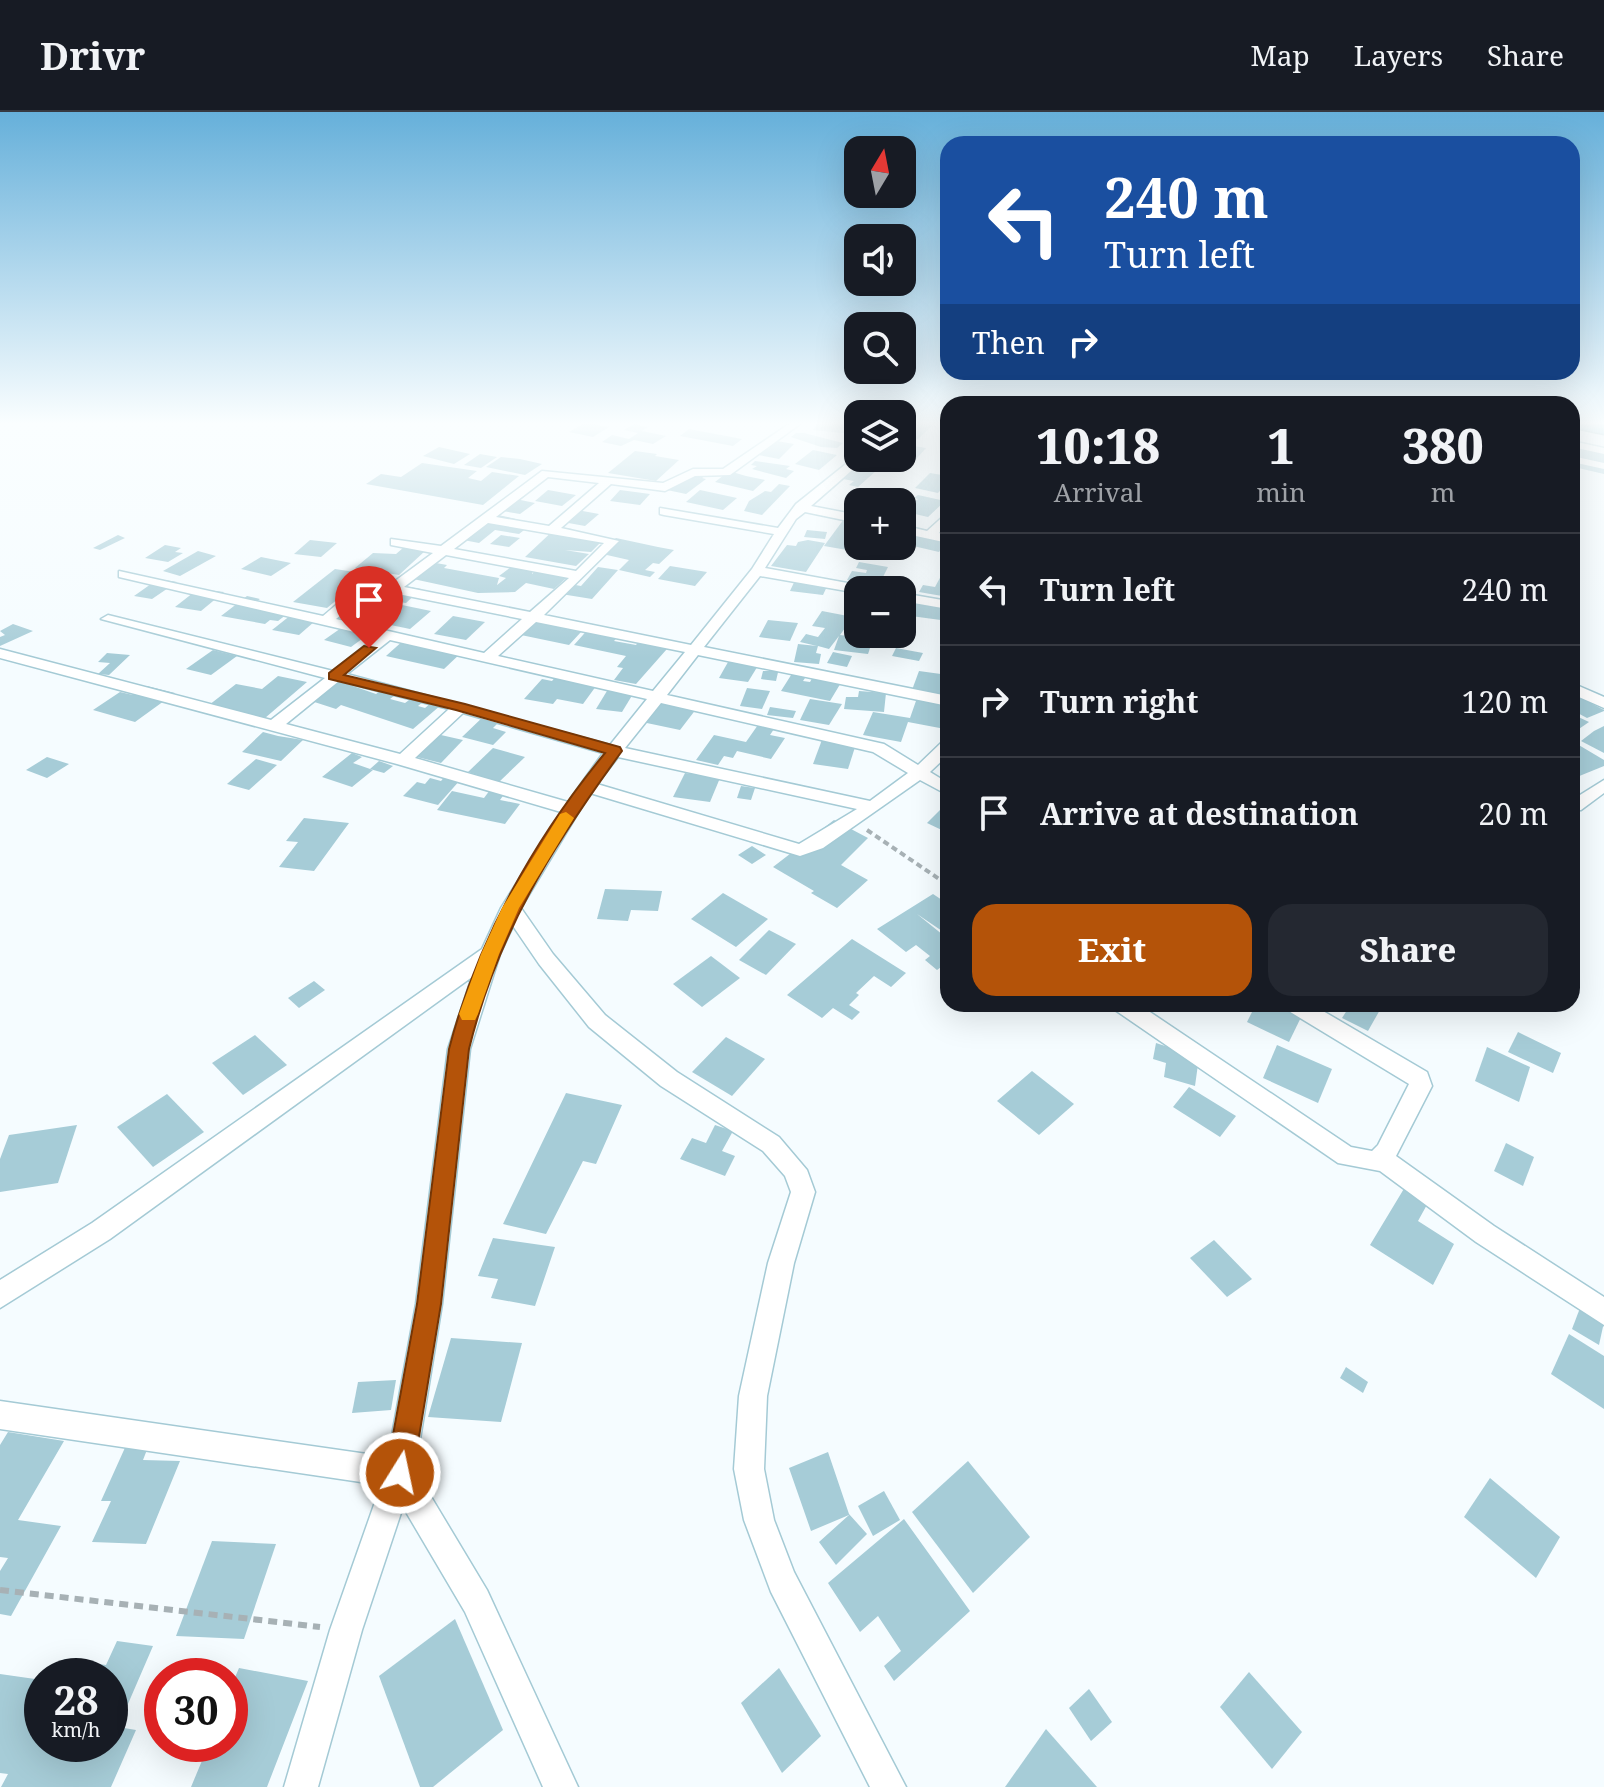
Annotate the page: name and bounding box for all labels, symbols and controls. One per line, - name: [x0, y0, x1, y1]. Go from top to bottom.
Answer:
- text: Drivr: [40, 29, 145, 81]
- text: Map: [1251, 36, 1310, 74]
- text: Layers: [1354, 36, 1443, 74]
- text: Share: [1487, 36, 1564, 74]
- north arrow: [844, 136, 916, 208]
- map controls: [844, 136, 916, 648]
- text: 240 m: [1104, 158, 1269, 234]
- icon: left: [972, 168, 1076, 272]
- button: sound: [844, 224, 916, 296]
- text: Turn left: [1104, 230, 1255, 279]
- button: search: [844, 312, 916, 384]
- icon: right: [1061, 320, 1105, 364]
- text: Then: [972, 322, 1045, 363]
- button: layers: [844, 400, 916, 472]
- text: 10:18: [1036, 413, 1160, 478]
- text: 1: [1267, 413, 1295, 478]
- text: 380: [1402, 413, 1484, 478]
- text: Arrival: [1054, 474, 1143, 510]
- text: min: [1256, 474, 1306, 510]
- text: m: [1431, 474, 1455, 510]
- button: +: [844, 488, 916, 560]
- pin: [335, 566, 403, 648]
- icon: left: [972, 567, 1016, 611]
- text: Turn left: [1040, 569, 1175, 610]
- text: 240 m: [1462, 569, 1548, 610]
- button: −: [844, 576, 916, 648]
- icon: arrive: [347, 578, 391, 622]
- icon: right: [972, 679, 1016, 723]
- text: Turn right: [1040, 681, 1198, 722]
- text: 120 m: [1462, 681, 1548, 722]
- icon: arrive: [972, 791, 1016, 835]
- text: Arrive at destination: [1040, 793, 1359, 834]
- text: 20 m: [1478, 793, 1548, 834]
- button: Exit: [972, 904, 1252, 996]
- button: Share: [1268, 904, 1548, 996]
- position arrow: [358, 1431, 442, 1515]
- speed limit sign: 30: [144, 1658, 248, 1762]
- text: 28: [53, 1672, 99, 1727]
- text: km/h: [51, 1716, 101, 1743]

